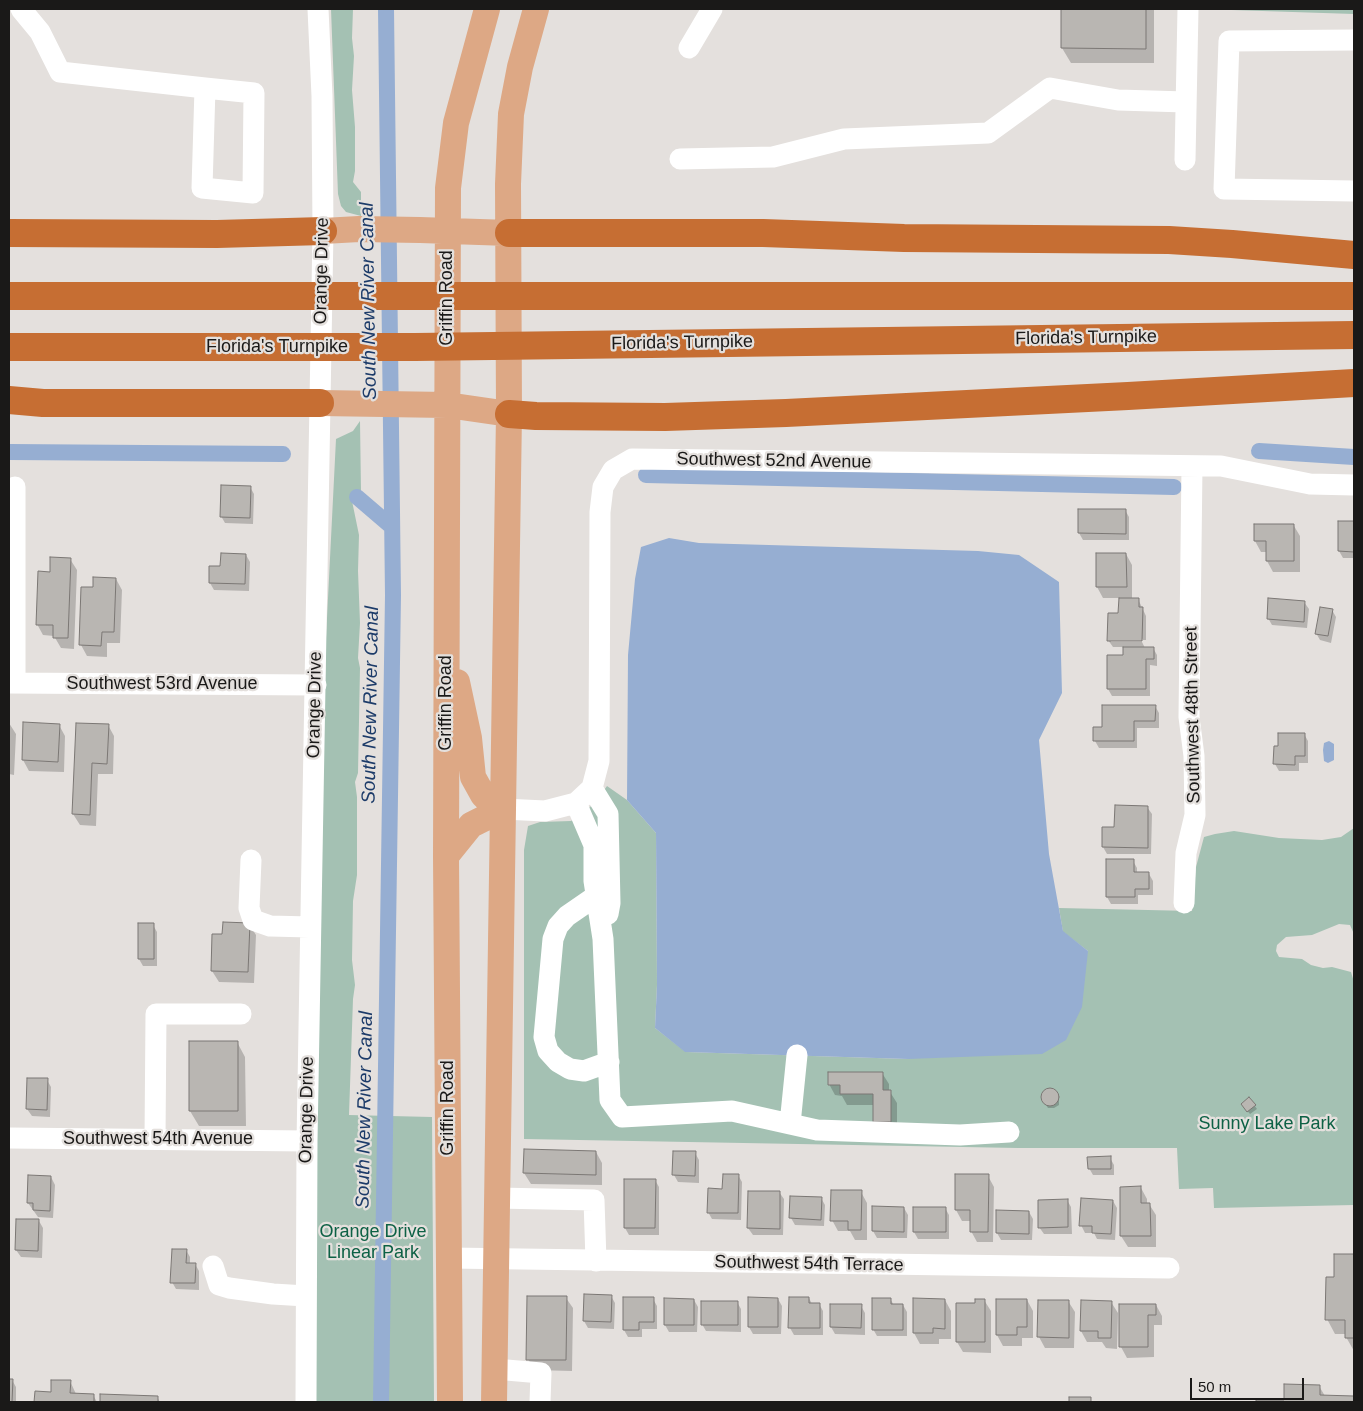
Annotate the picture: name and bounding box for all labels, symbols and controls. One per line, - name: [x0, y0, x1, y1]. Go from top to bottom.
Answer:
- water label: South New River Canal: [356, 202, 382, 400]
- street label: Orange Drive: [310, 217, 334, 325]
- street label: Griffin Road: [436, 250, 458, 346]
- street label: Florida's Turnpike: [1015, 326, 1157, 350]
- street label: Florida's Turnpike: [611, 331, 753, 355]
- street label: Florida's Turnpike: [206, 336, 348, 358]
- street label: Southwest 52nd Avenue: [676, 449, 872, 473]
- water label: South New River Canal: [358, 606, 384, 804]
- street label: Southwest 48th Street: [1181, 626, 1205, 804]
- street label: Orange Drive: [303, 651, 327, 759]
- street label: Griffin Road: [435, 655, 457, 751]
- street label: Southwest 53rd Avenue: [67, 673, 257, 695]
- water label: South New River Canal: [352, 1011, 378, 1209]
- street label: Orange Drive: [295, 1056, 319, 1164]
- street label: Griffin Road: [437, 1060, 459, 1156]
- park label: Sunny Lake Park: [1198, 1113, 1336, 1135]
- street label: Southwest 54th Avenue: [63, 1128, 253, 1150]
- park label: Orange Drive Linear Park: [319, 1221, 427, 1264]
- street label: Southwest 54th Terrace: [714, 1252, 904, 1276]
- scale bar: [1193, 1368, 1307, 1400]
- text: 50 m: [1198, 1378, 1231, 1395]

